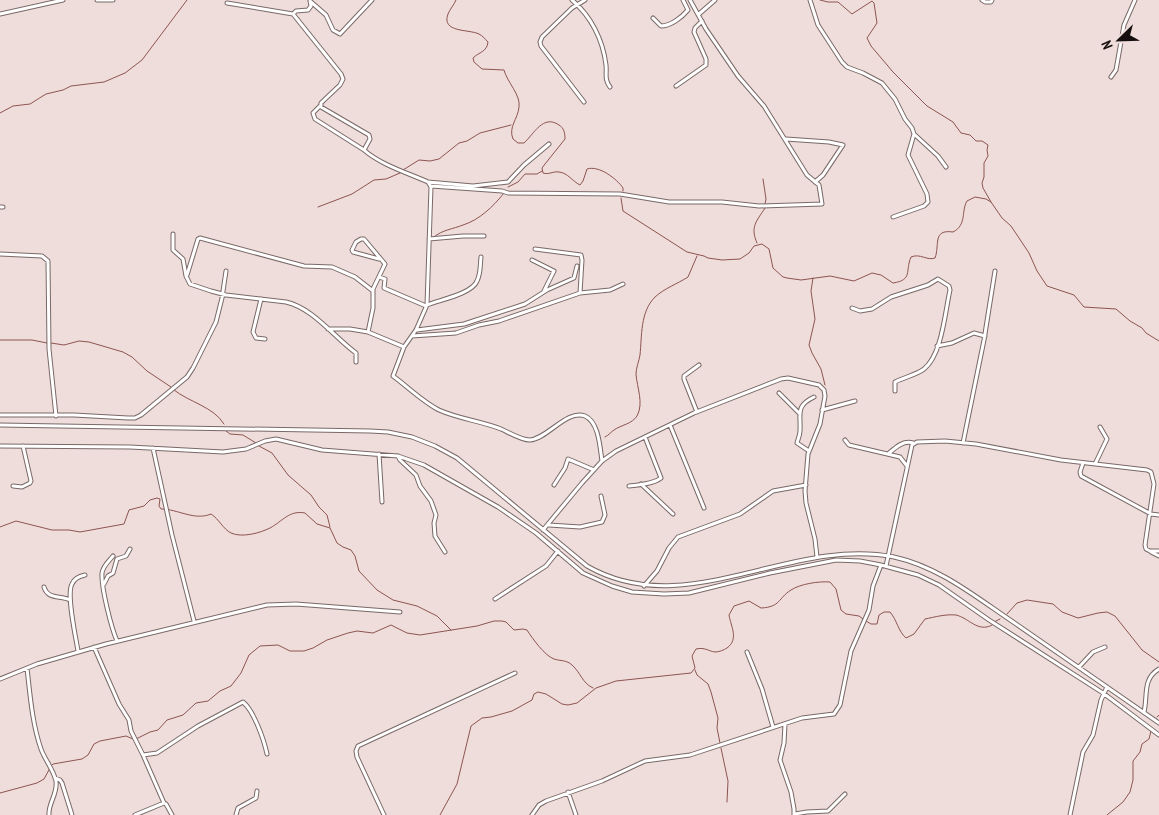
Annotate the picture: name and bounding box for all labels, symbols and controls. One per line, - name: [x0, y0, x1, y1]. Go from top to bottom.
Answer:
- north arrow: [1094, 15, 1144, 65]
- text: N: [1097, 38, 1117, 52]

